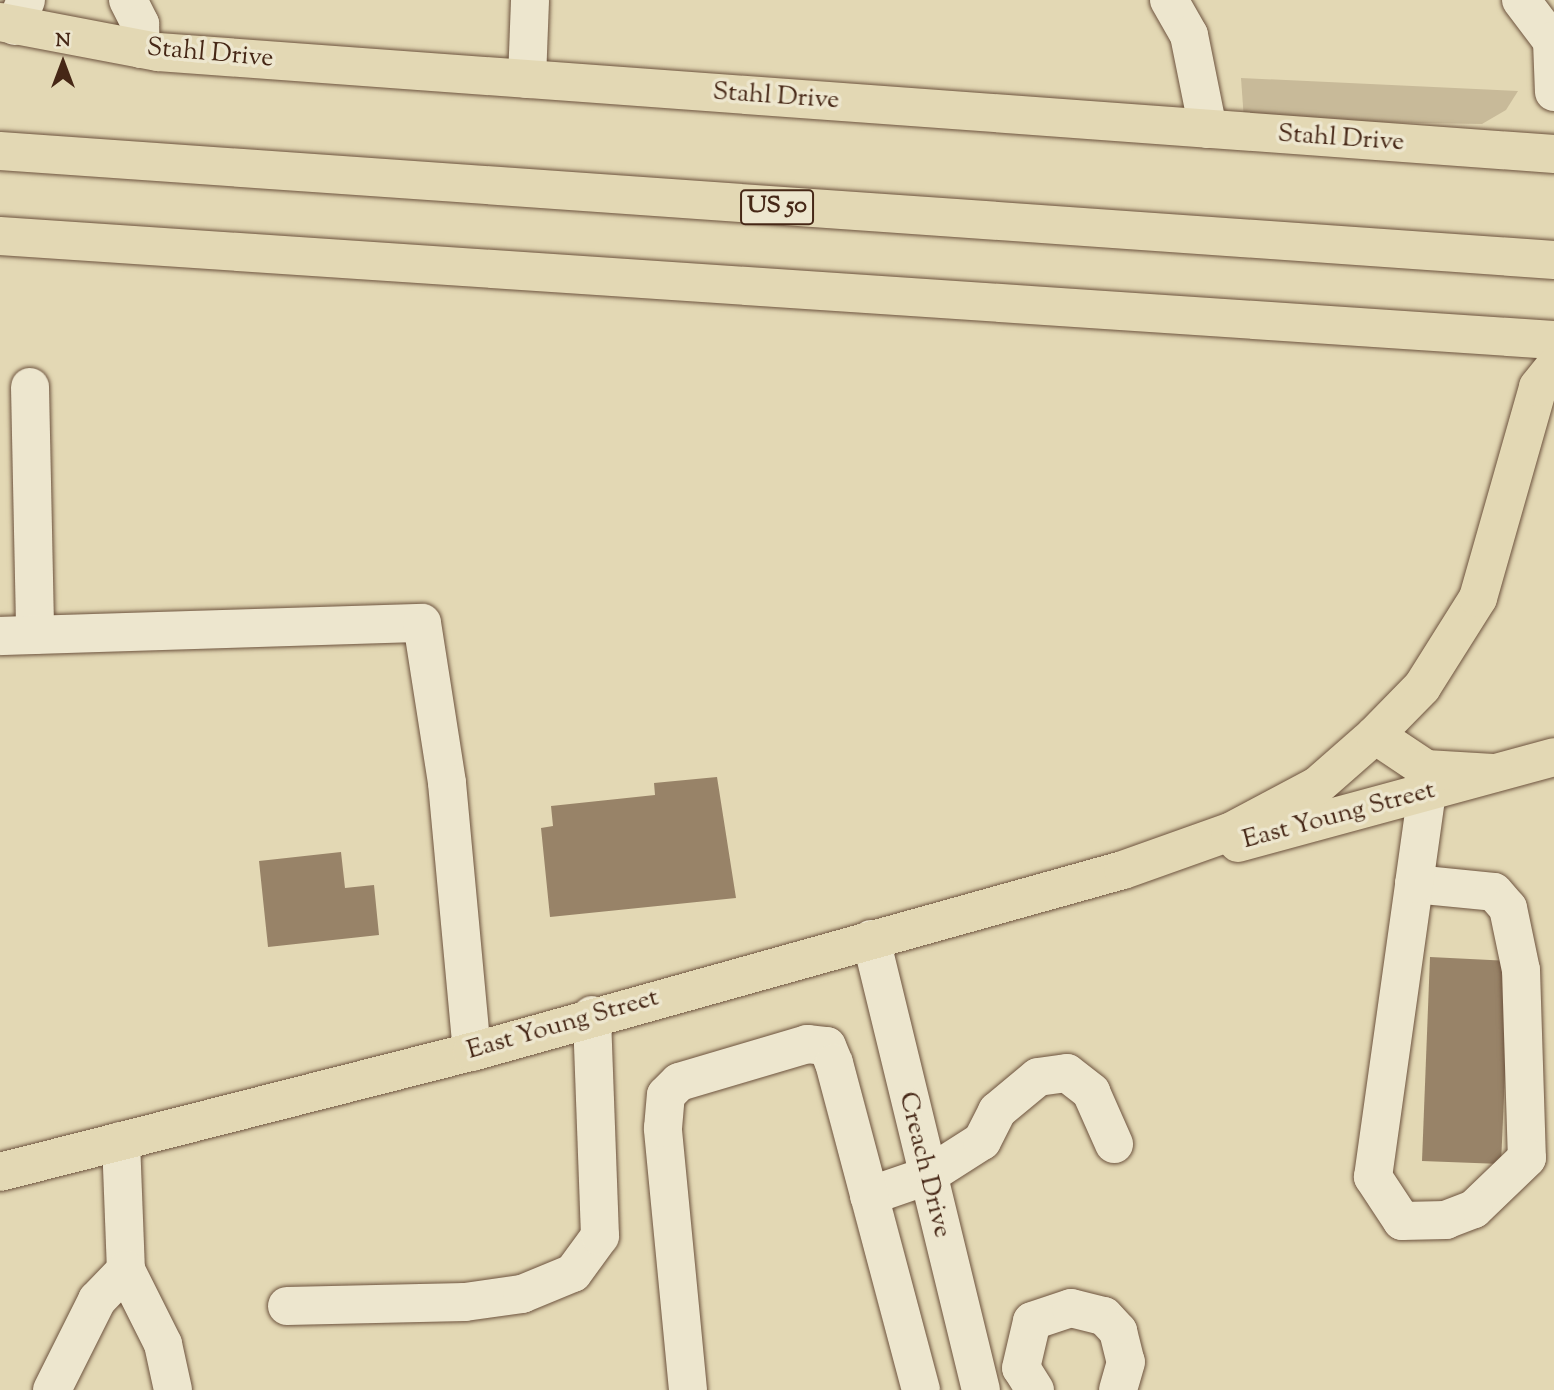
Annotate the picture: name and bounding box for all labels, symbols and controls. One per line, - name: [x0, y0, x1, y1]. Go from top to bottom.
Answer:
- north arrow: [28, 28, 98, 98]
- text: N: [55, 28, 71, 55]
- street label: Stahl Drive: [145, 33, 275, 75]
- street label: Stahl Drive: [712, 77, 840, 117]
- street label: Stahl Drive: [1277, 119, 1405, 159]
- road number: US 50: [738, 187, 816, 228]
- street label: East Young Street: [1239, 775, 1439, 857]
- street label: East Young Street: [464, 983, 662, 1067]
- street label: Creach Drive: [891, 1089, 957, 1241]

